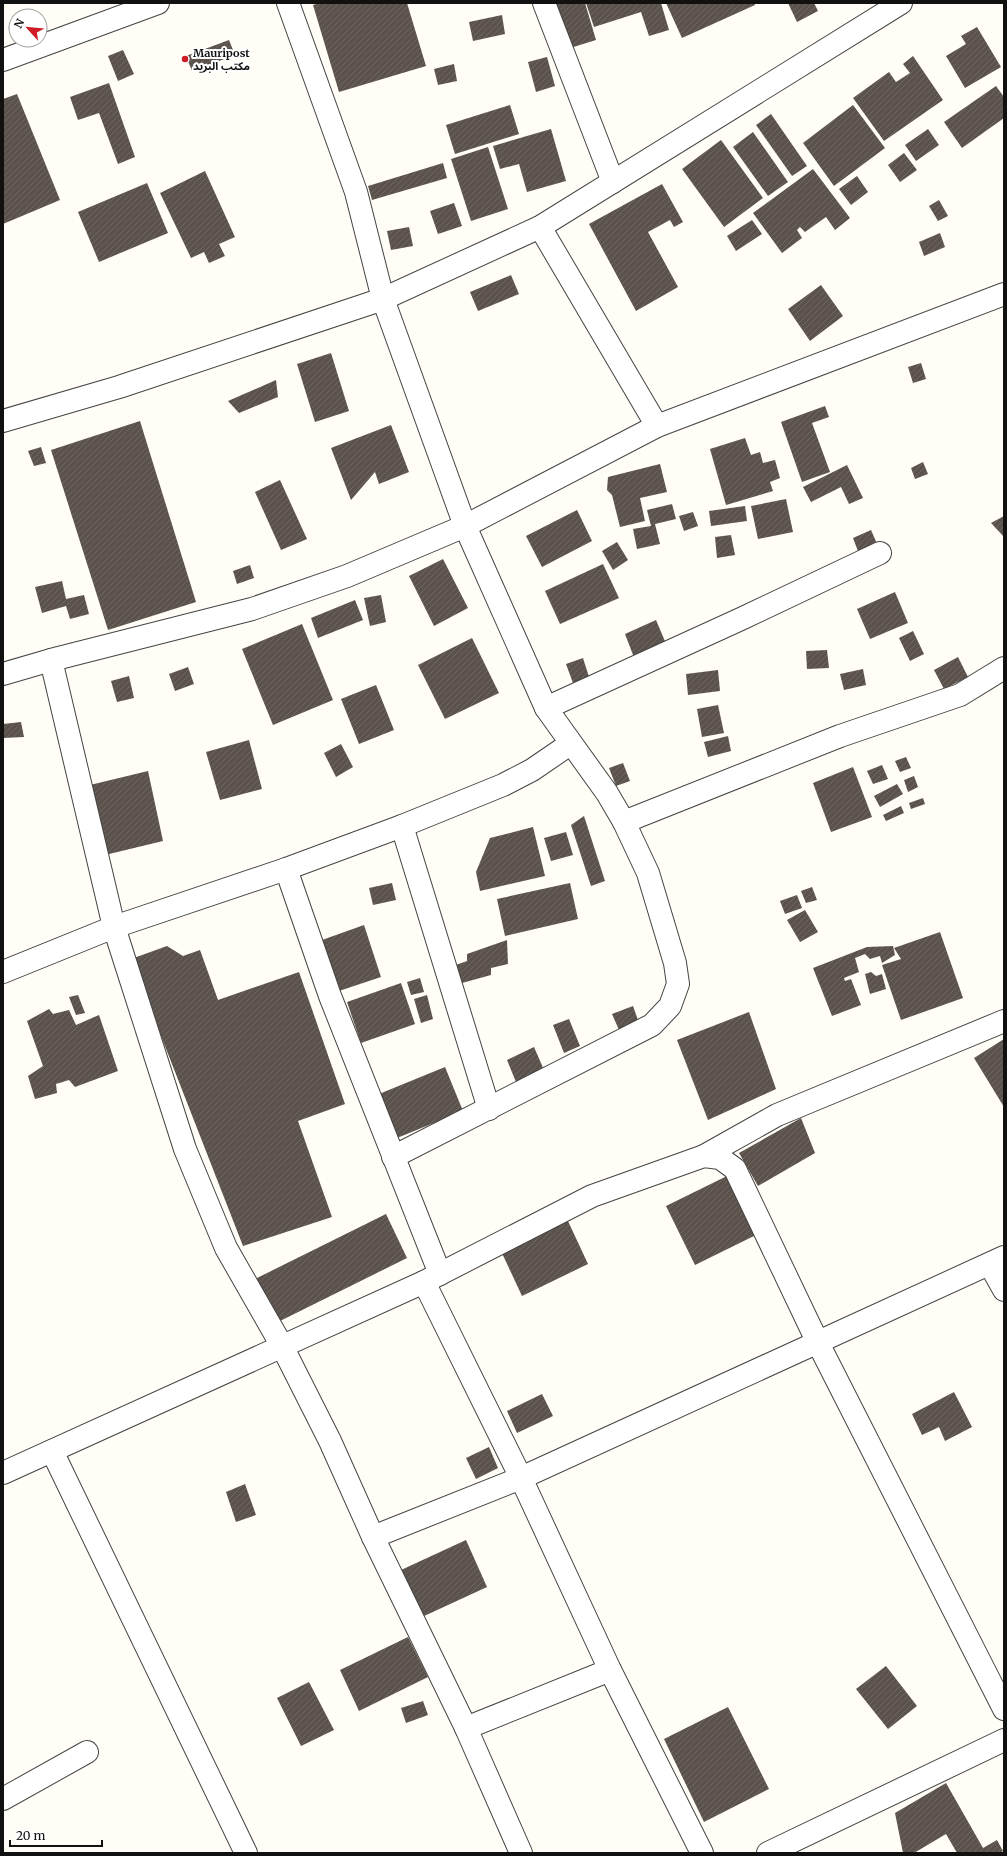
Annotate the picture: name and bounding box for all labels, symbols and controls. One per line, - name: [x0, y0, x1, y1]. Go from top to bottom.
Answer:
- north arrow: [8, 8, 48, 48]
- text: N: [11, 16, 27, 31]
- place label: Mauripost مكتب البريد: [193, 46, 250, 73]
- marker: Mauripost مكتب البريد: [180, 54, 190, 64]
- scale bar: [10, 1822, 102, 1848]
- text: 20 m: [16, 1828, 45, 1843]

